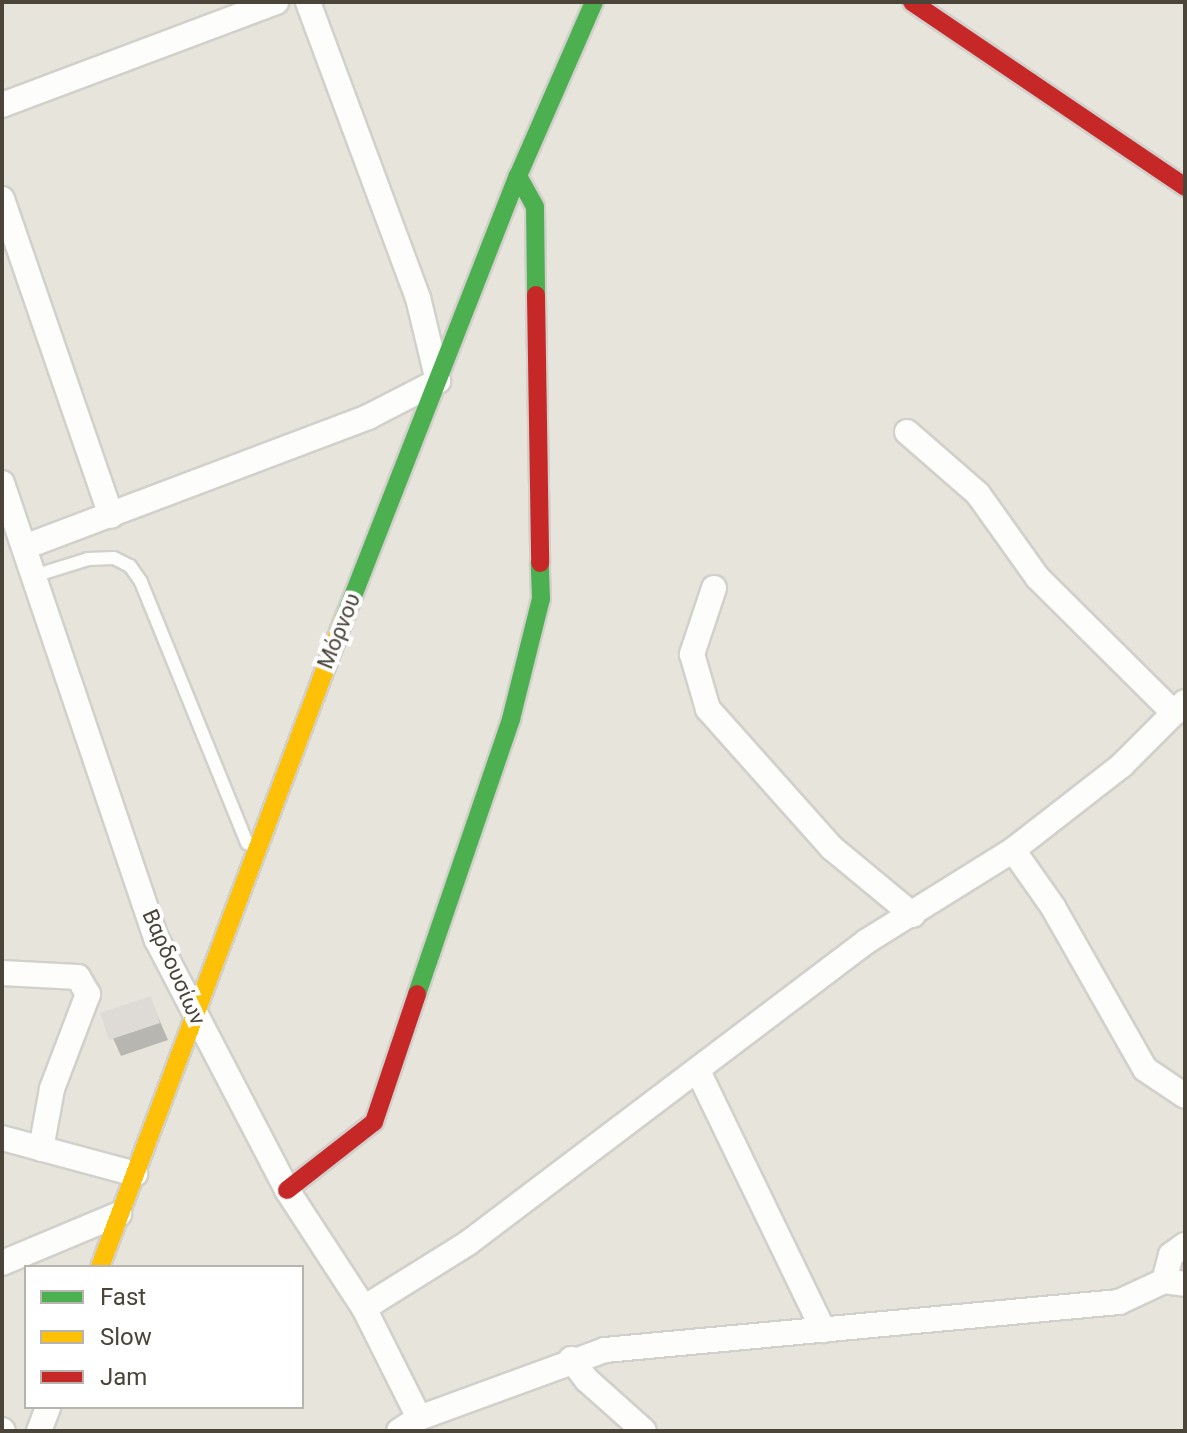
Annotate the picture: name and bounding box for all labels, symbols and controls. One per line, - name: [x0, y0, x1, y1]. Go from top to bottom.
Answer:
- street label: Μόρνου: [312, 589, 366, 673]
- street label: Βαρδουσίων: [137, 905, 211, 1029]
- legend: [24, 1265, 304, 1409]
- text: Fast: [100, 1283, 146, 1311]
- text: Slow: [100, 1323, 152, 1351]
- text: Jam: [100, 1363, 147, 1391]

